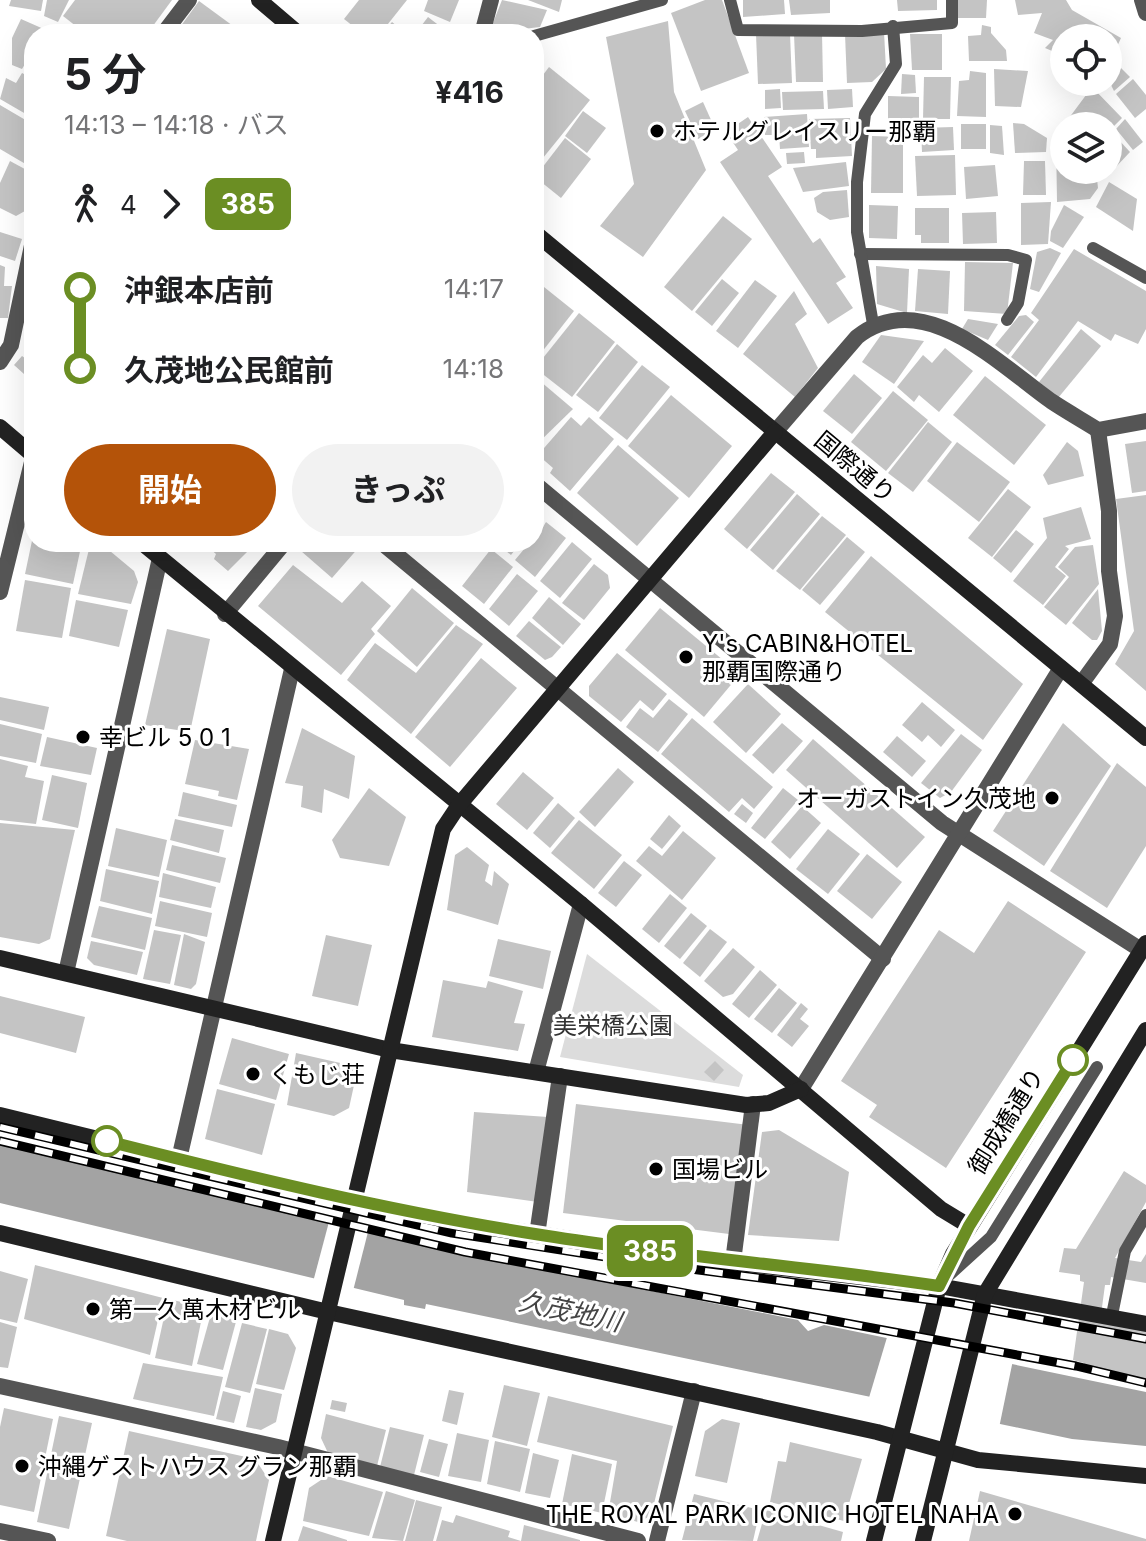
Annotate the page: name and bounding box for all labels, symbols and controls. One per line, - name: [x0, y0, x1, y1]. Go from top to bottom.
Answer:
- map controls: [1050, 24, 1122, 184]
- button: locate: [1050, 24, 1122, 96]
- text: 5 分: [64, 47, 147, 101]
- text: ¥416: [435, 74, 504, 110]
- text: 14:13 – 14:18 · バス: [64, 109, 289, 140]
- button: layers: [1050, 112, 1122, 184]
- place label: ホテルグレイスリー那覇: [673, 117, 936, 146]
- marker: ホテルグレイスリー那覇: [648, 122, 666, 140]
- icon: walk: [64, 182, 108, 226]
- icon: forward: [149, 182, 193, 226]
- text: 385: [221, 187, 275, 221]
- text: 4: [120, 189, 137, 220]
- text: 沖銀本店前: [124, 272, 274, 308]
- text: 14:17: [444, 273, 504, 304]
- text: 久茂地公民館前: [124, 352, 334, 388]
- text: 14:18: [442, 353, 504, 384]
- street label: 国際通り: [809, 425, 901, 509]
- button: 開始: [64, 444, 276, 536]
- button: きっぷ: [292, 444, 504, 536]
- place label: Y's CABIN&HOTEL 那覇国際通り: [702, 629, 913, 686]
- marker: Y's CABIN&HOTEL 那覇国際通り: [677, 648, 695, 666]
- place label: 幸ビル 5 0 1: [99, 723, 231, 752]
- marker: 幸ビル 5 0 1: [74, 728, 92, 746]
- place label: オーガストイン久茂地: [796, 784, 1036, 813]
- marker: オーガストイン久茂地: [1043, 789, 1061, 807]
- park label: 美栄橋公園: [553, 1011, 673, 1040]
- unlabelled marker: [1058, 1045, 1088, 1075]
- place label: くもじ荘: [269, 1060, 365, 1089]
- street label: 御成橋通り: [962, 1062, 1050, 1180]
- marker: くもじ荘: [244, 1065, 262, 1083]
- unlabelled marker: [92, 1126, 122, 1156]
- place label: 国場ビル: [672, 1155, 768, 1184]
- marker: 国場ビル: [647, 1160, 665, 1178]
- line badge: 385: [604, 1225, 696, 1277]
- text: 385: [623, 1234, 677, 1268]
- water label: 久茂地川: [516, 1285, 627, 1338]
- place label: 第一久萬木材ビル: [109, 1295, 301, 1324]
- marker: 第一久萬木材ビル: [84, 1300, 102, 1318]
- place label: 沖縄ゲストハウス グラン那覇: [38, 1452, 357, 1481]
- marker: 沖縄ゲストハウス グラン那覇: [13, 1457, 31, 1475]
- place label: THE ROYAL PARK ICONIC HOTEL NAHA: [546, 1500, 999, 1529]
- marker: THE ROYAL PARK ICONIC HOTEL NAHA: [1006, 1505, 1024, 1523]

